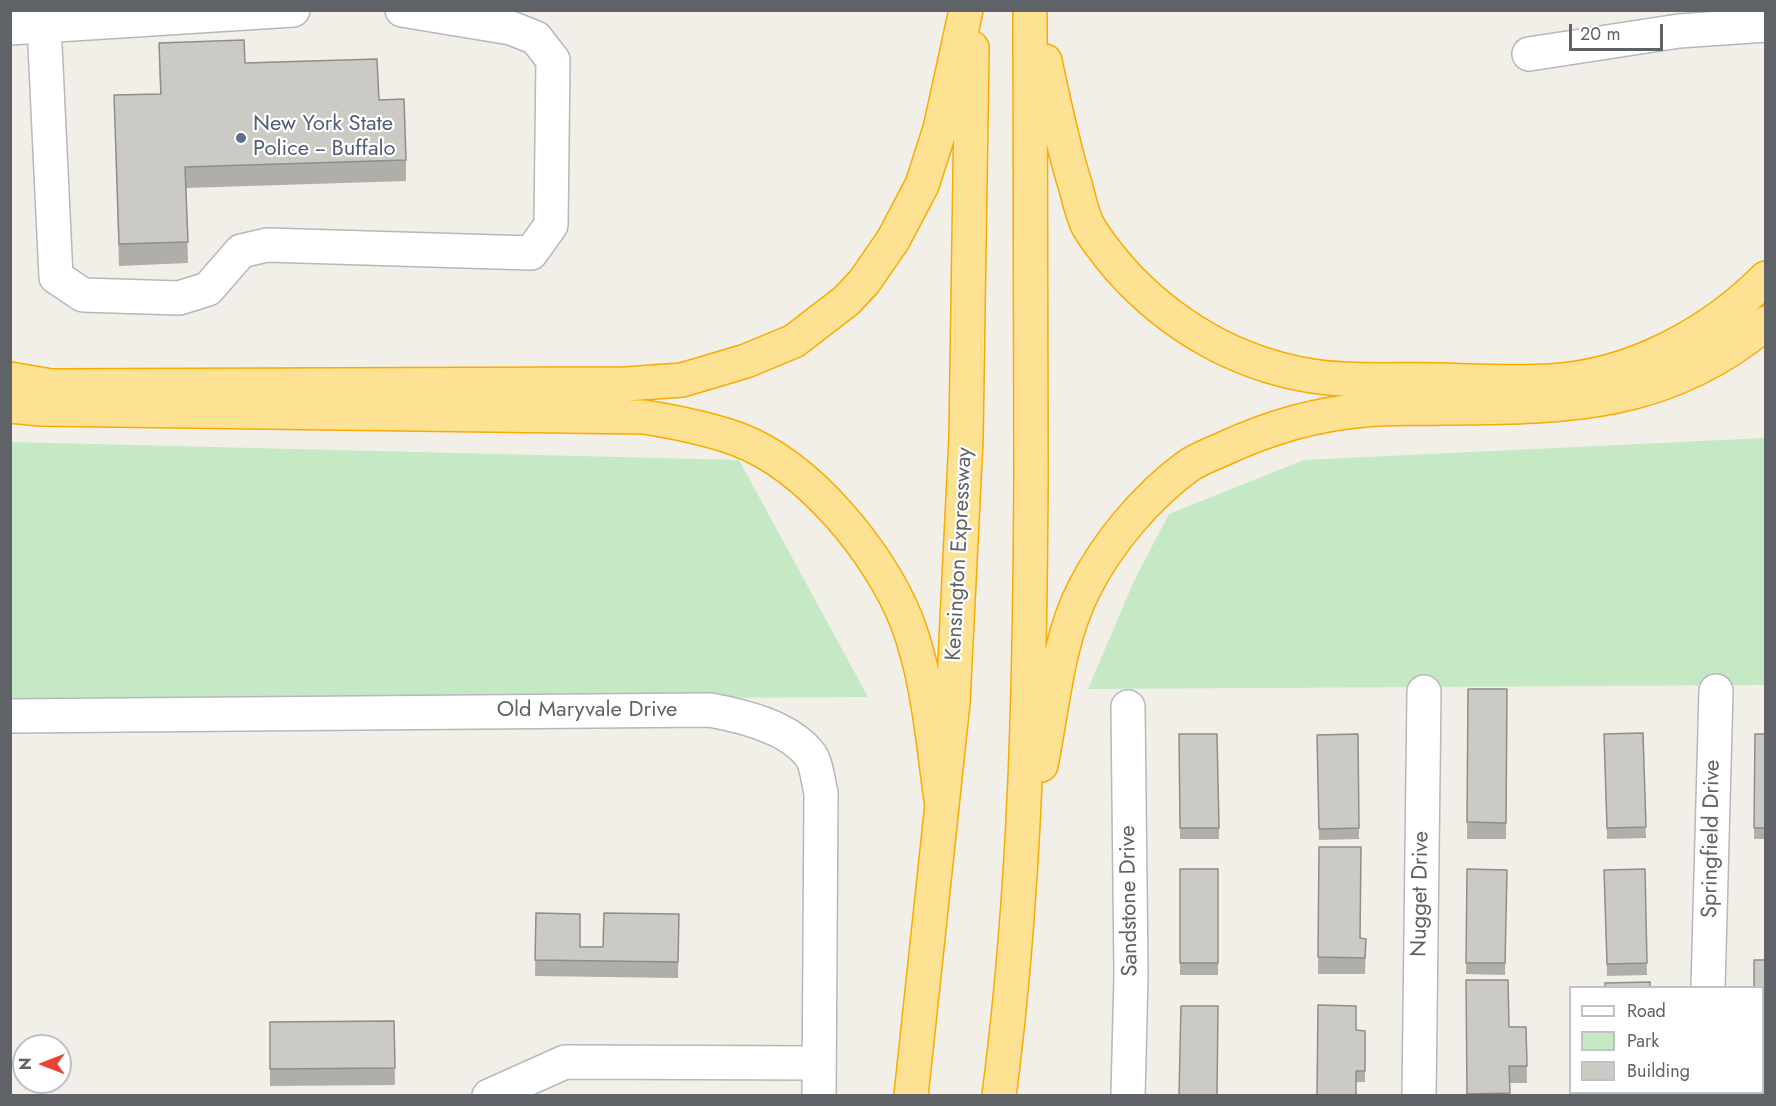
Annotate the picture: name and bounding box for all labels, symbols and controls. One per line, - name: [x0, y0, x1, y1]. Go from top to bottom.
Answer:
- scale bar: [1572, 12, 1666, 50]
- text: 20 m: [1580, 21, 1620, 47]
- place label: New York State Police -- Buffalo: [253, 112, 396, 164]
- marker: New York State Police -- Buffalo: [234, 131, 248, 145]
- street label: Kensington Expressway: [941, 446, 979, 662]
- street label: Old Maryvale Drive: [497, 698, 677, 724]
- street label: Springfield Drive: [1697, 760, 1727, 918]
- street label: Sandstone Drive: [1115, 825, 1145, 977]
- street label: Nugget Drive: [1407, 831, 1435, 957]
- legend: [1569, 986, 1764, 1094]
- text: Road: [1627, 998, 1666, 1024]
- text: Park: [1627, 1028, 1659, 1054]
- north arrow: [12, 1034, 72, 1094]
- text: N: [14, 1058, 37, 1070]
- text: Building: [1627, 1058, 1690, 1084]

